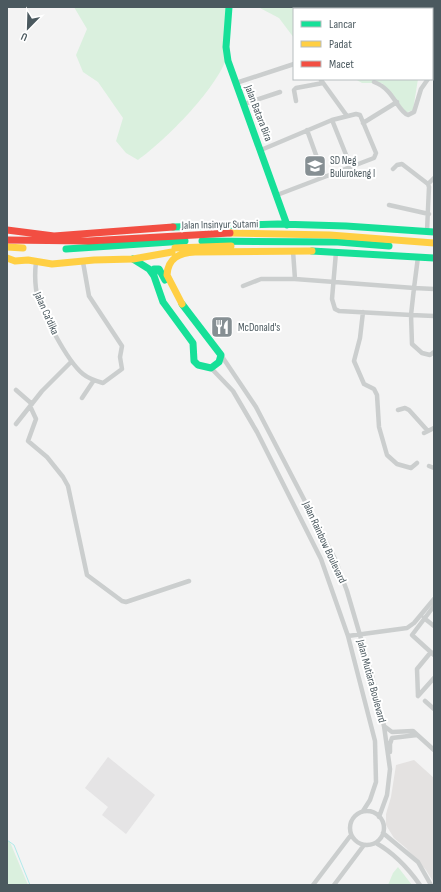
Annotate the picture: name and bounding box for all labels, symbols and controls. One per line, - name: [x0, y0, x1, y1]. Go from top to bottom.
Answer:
- north arrow: [8, 8, 48, 48]
- legend: [293, 8, 433, 80]
- text: Lancar: [329, 17, 356, 32]
- text: U: [19, 30, 29, 44]
- text: Padat: [329, 37, 352, 52]
- text: Macet: [329, 57, 354, 72]
- street label: Jalan Batara Bira: [242, 82, 275, 143]
- school or university icon: SD Neg Bulurokeng I: [302, 153, 328, 179]
- place label: SD Neg Bulurokeng I: [330, 154, 375, 180]
- street label: Jalan Insinyur Sutami: [181, 217, 258, 232]
- street label: Jalan Ca'dika: [31, 289, 62, 337]
- restaurant icon: McDonald's: [209, 314, 235, 340]
- place label: McDonald's: [238, 321, 280, 334]
- street label: Jalan Rainbow Boulevard: [300, 498, 349, 585]
- street label: Jalan Mutiara Boulevard: [354, 637, 389, 724]

